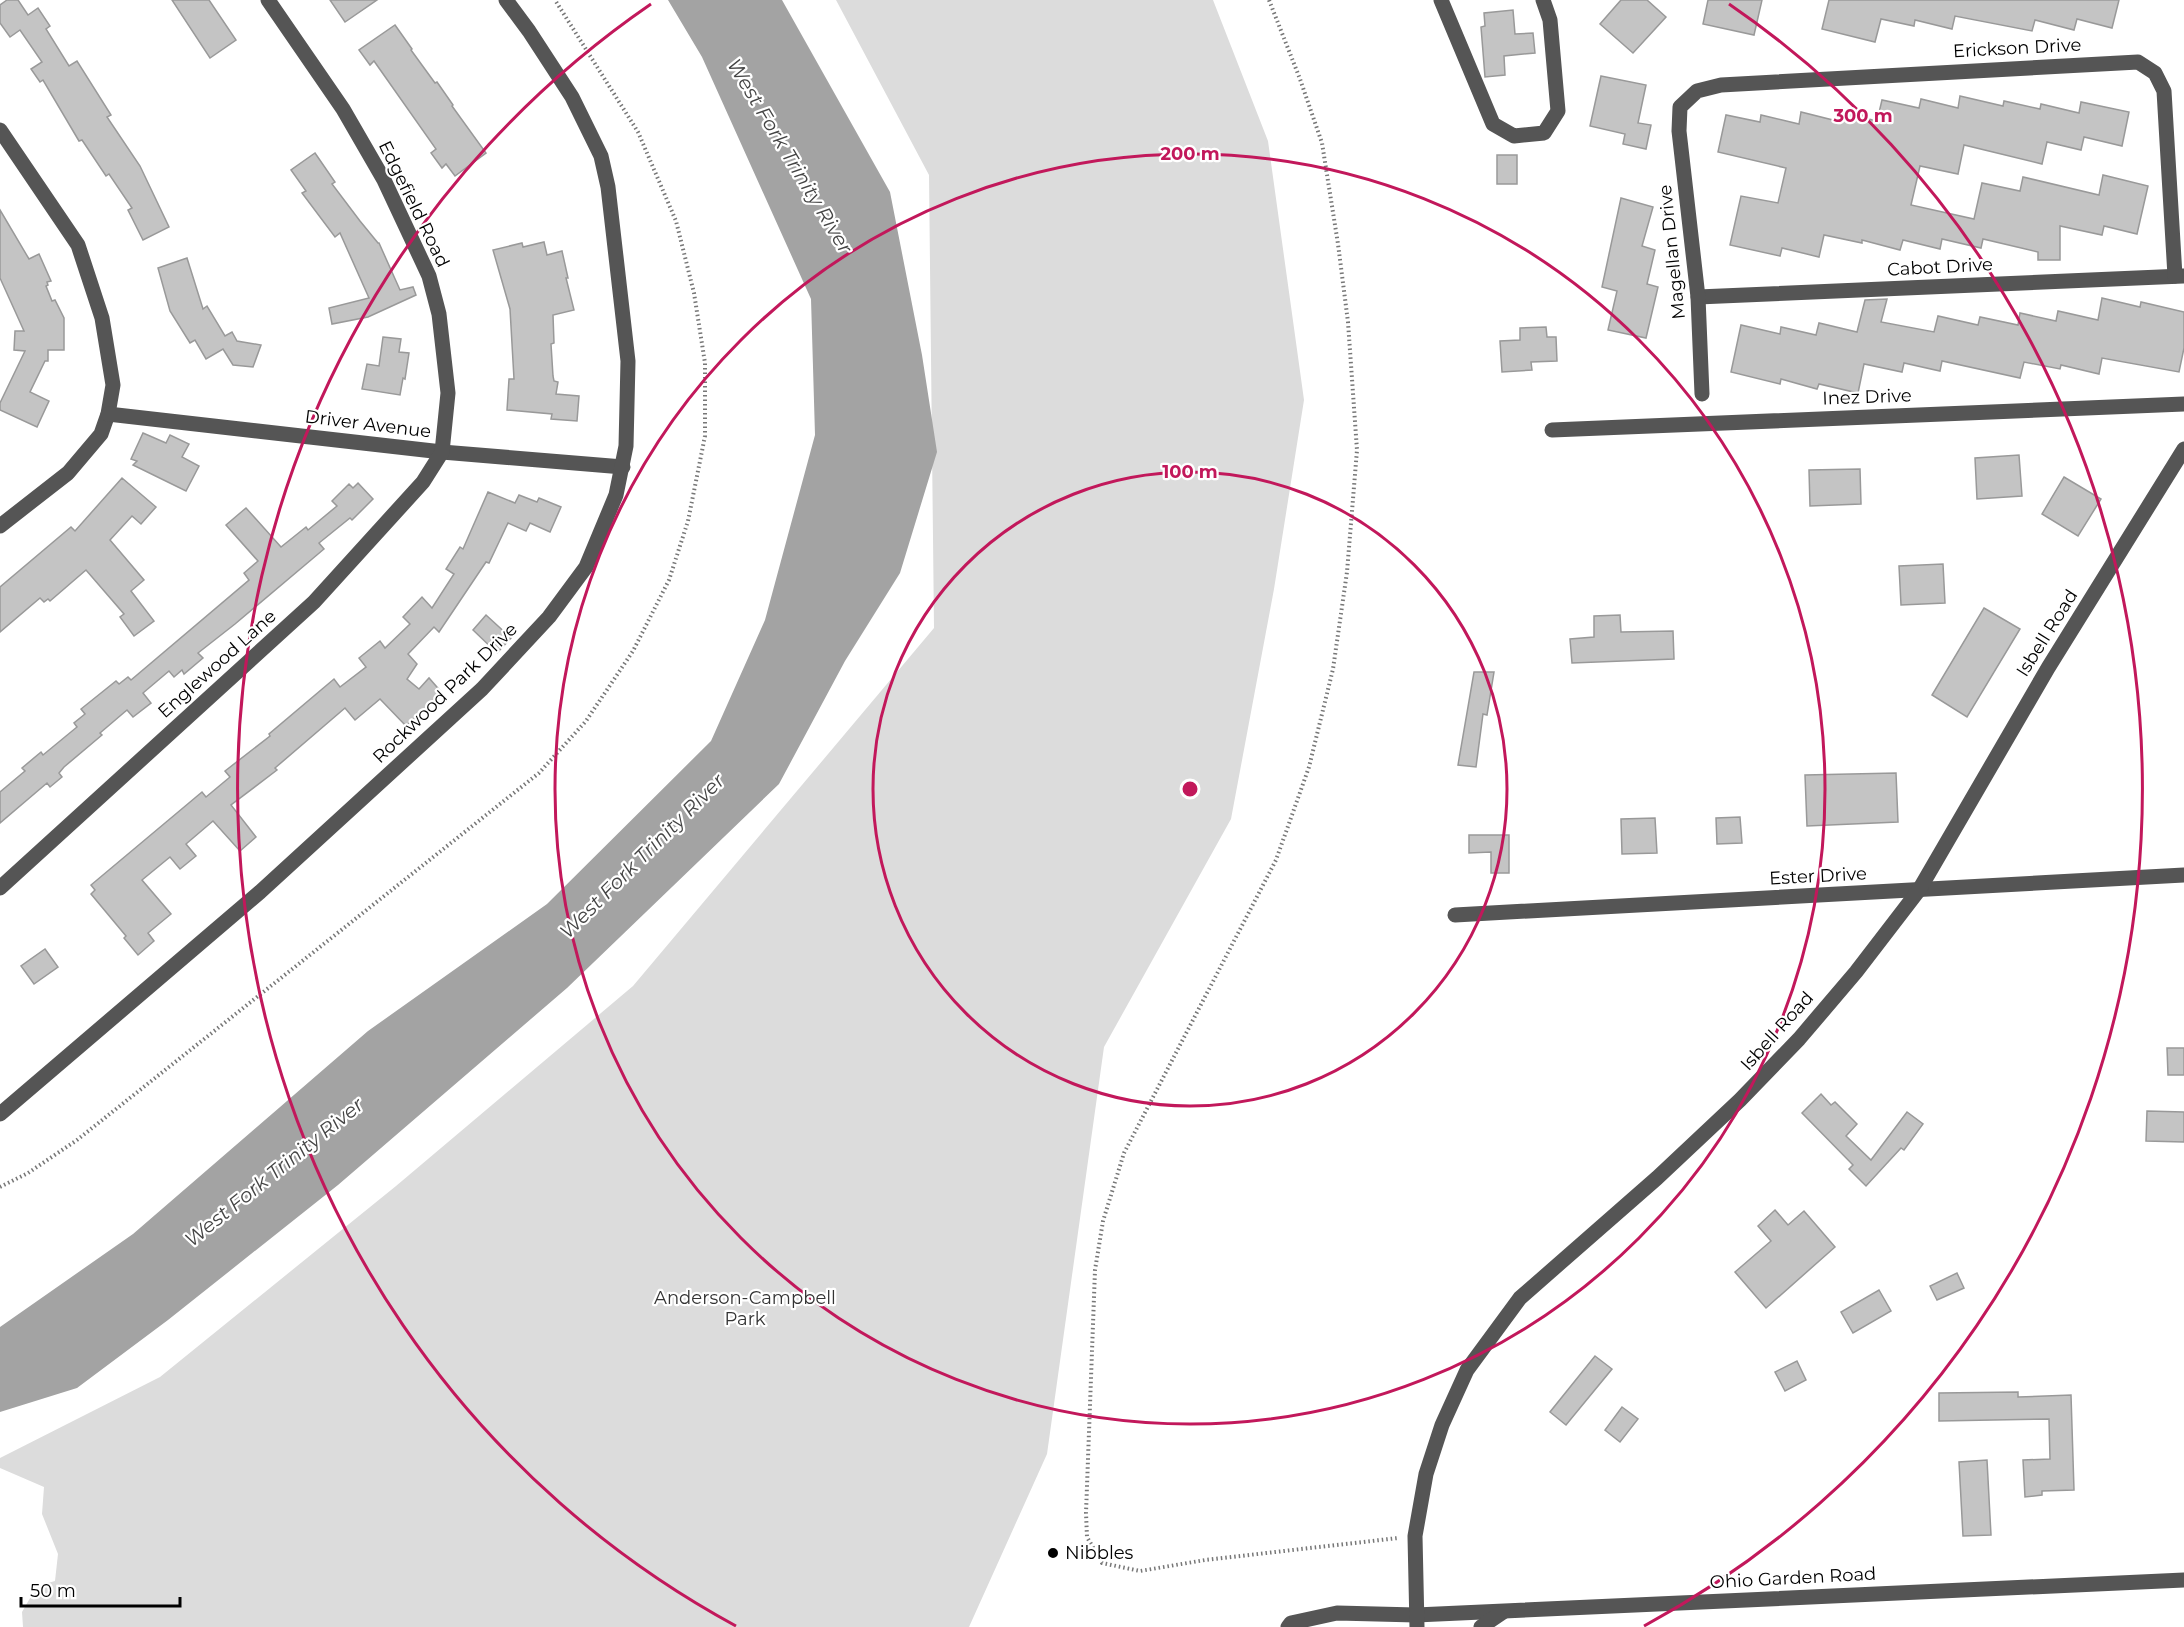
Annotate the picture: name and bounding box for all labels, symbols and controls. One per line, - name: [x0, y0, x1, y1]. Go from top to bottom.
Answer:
- street label: Erickson Drive: [1952, 34, 2082, 62]
- water label: West Fork Trinity River: [722, 54, 858, 259]
- text: 300 m: [1832, 105, 1893, 127]
- street label: Edgefield Road: [374, 137, 454, 271]
- text: 200 m: [1160, 143, 1220, 165]
- street label: Magellan Drive: [1654, 183, 1690, 320]
- street label: Cabot Drive: [1887, 253, 1994, 281]
- street label: Inez Drive: [1822, 384, 1912, 410]
- street label: Driver Avenue: [304, 405, 432, 443]
- text: 100 m: [1162, 461, 1218, 483]
- street label: Isbell Road: [2012, 585, 2082, 681]
- street label: Englewood Lane: [153, 605, 281, 723]
- street label: Rockwood Park Drive: [368, 618, 522, 768]
- water label: West Fork Trinity River: [555, 768, 730, 943]
- centre of rings: [1180, 779, 1200, 799]
- street label: Ester Drive: [1769, 862, 1867, 890]
- street label: Isbell Road: [1736, 987, 1818, 1075]
- water label: West Fork Trinity River: [180, 1092, 369, 1252]
- park label: Anderson-Campbell Park: [654, 1287, 836, 1330]
- place label: Nibbles: [1065, 1542, 1134, 1564]
- marker: Nibbles: [1046, 1546, 1060, 1560]
- street label: Ohio Garden Road: [1709, 1563, 1877, 1593]
- scale bar: [21, 1570, 180, 1608]
- text: 50 m: [30, 1580, 76, 1602]

